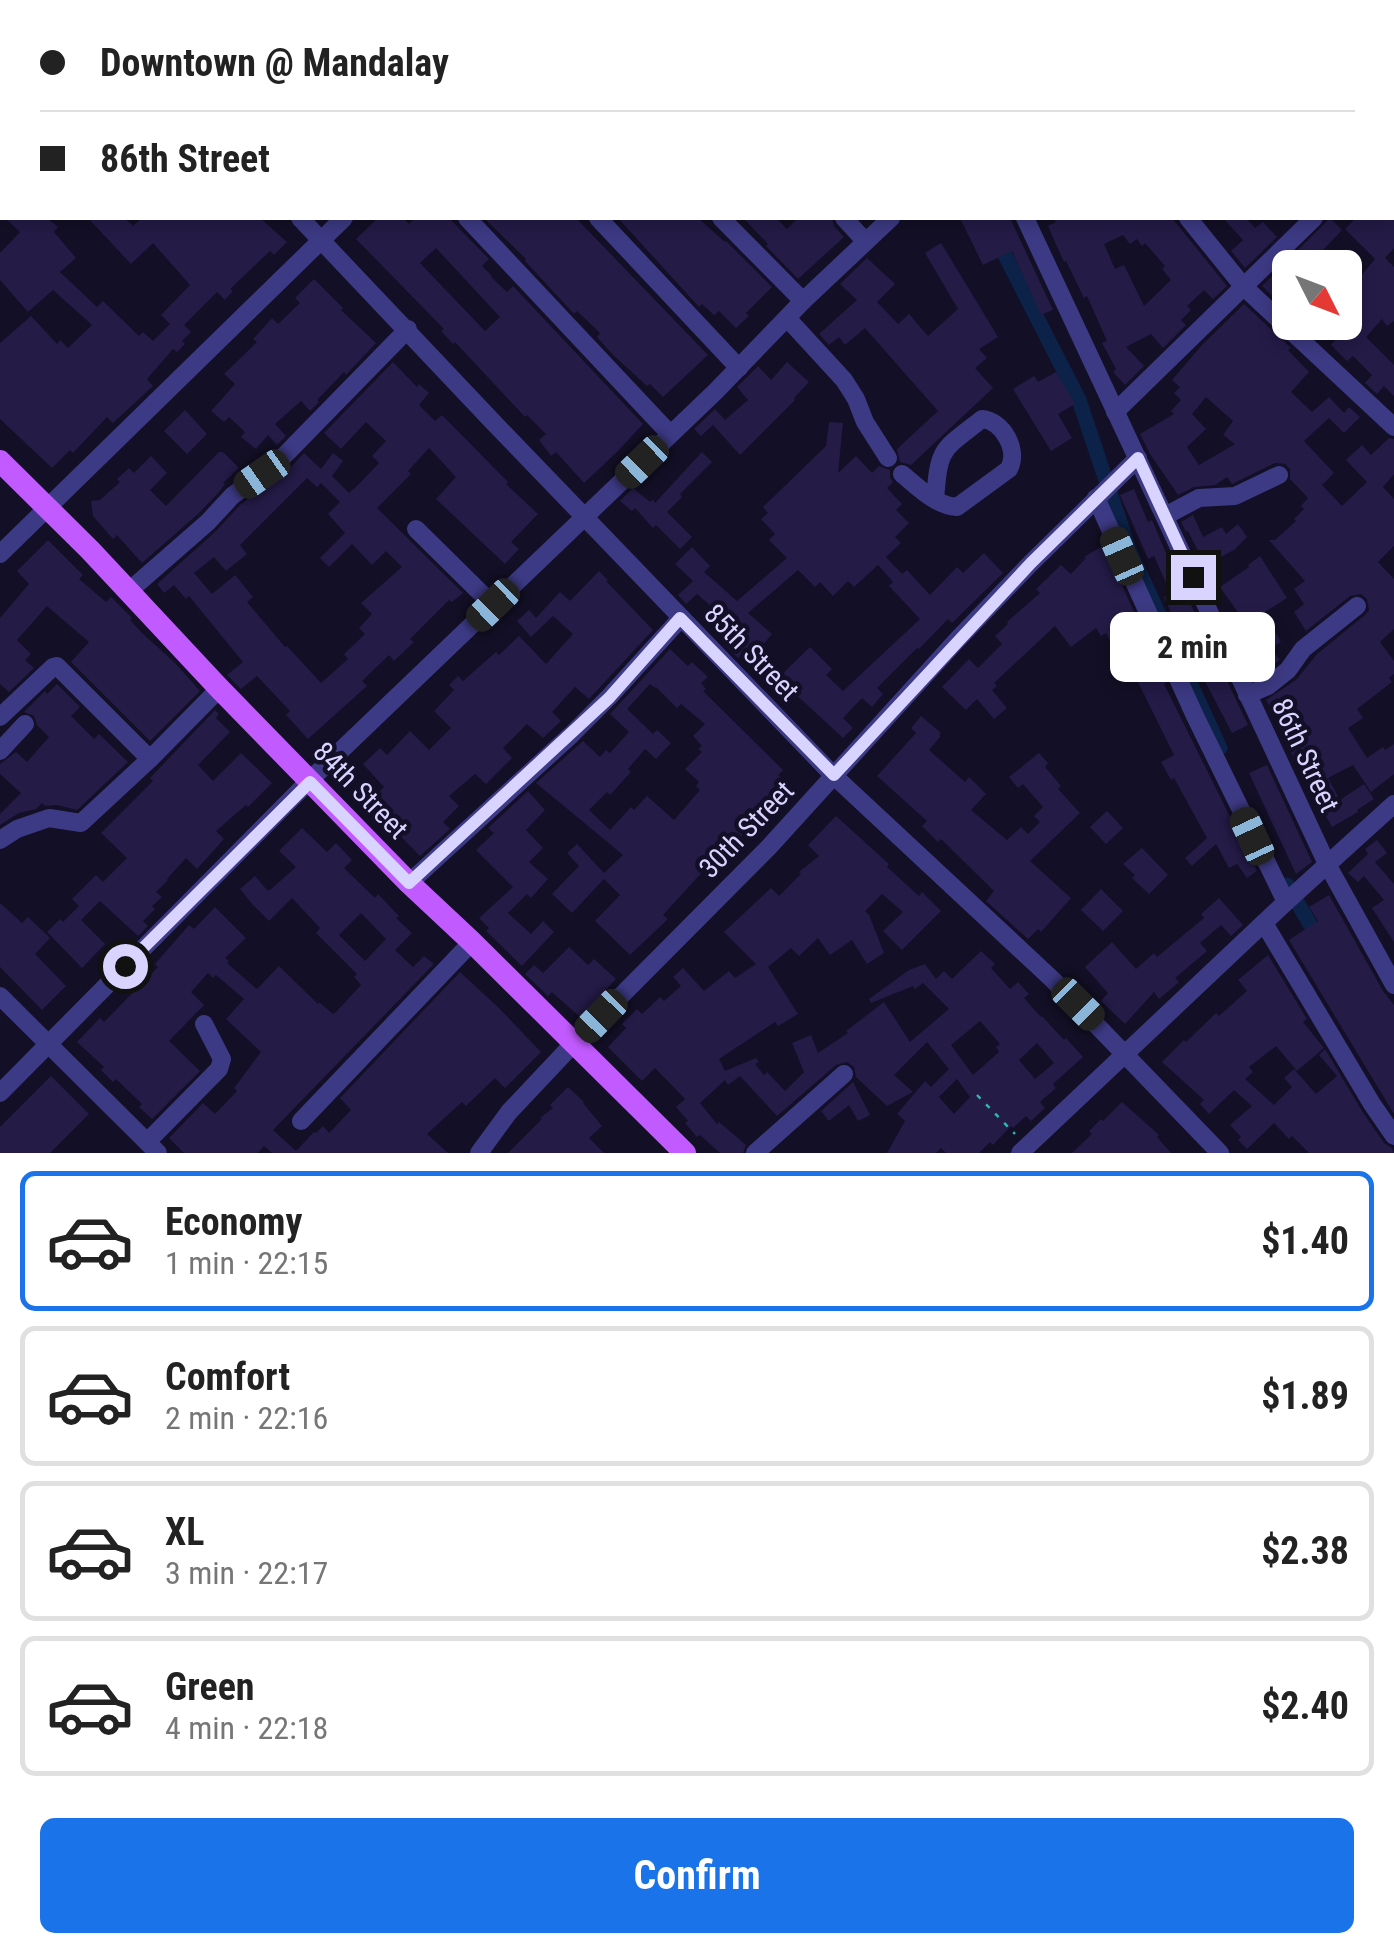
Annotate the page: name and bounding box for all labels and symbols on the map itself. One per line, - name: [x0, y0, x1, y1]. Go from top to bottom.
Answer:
- north arrow: [1272, 250, 1362, 340]
- car: [610, 430, 674, 494]
- car: [229, 445, 295, 503]
- car: [1096, 522, 1148, 590]
- route end: [1171, 555, 1216, 600]
- car: [461, 573, 525, 637]
- street label: 85th Street: [698, 597, 806, 708]
- callout: 2 min: [1110, 612, 1276, 682]
- street label: 86th Street: [1265, 693, 1346, 817]
- street label: 84th Street: [307, 735, 415, 846]
- street label: 30th Street: [692, 774, 800, 885]
- car: [1226, 802, 1278, 870]
- route start: [103, 944, 148, 989]
- car: [1046, 972, 1110, 1036]
- car: [569, 984, 633, 1048]

